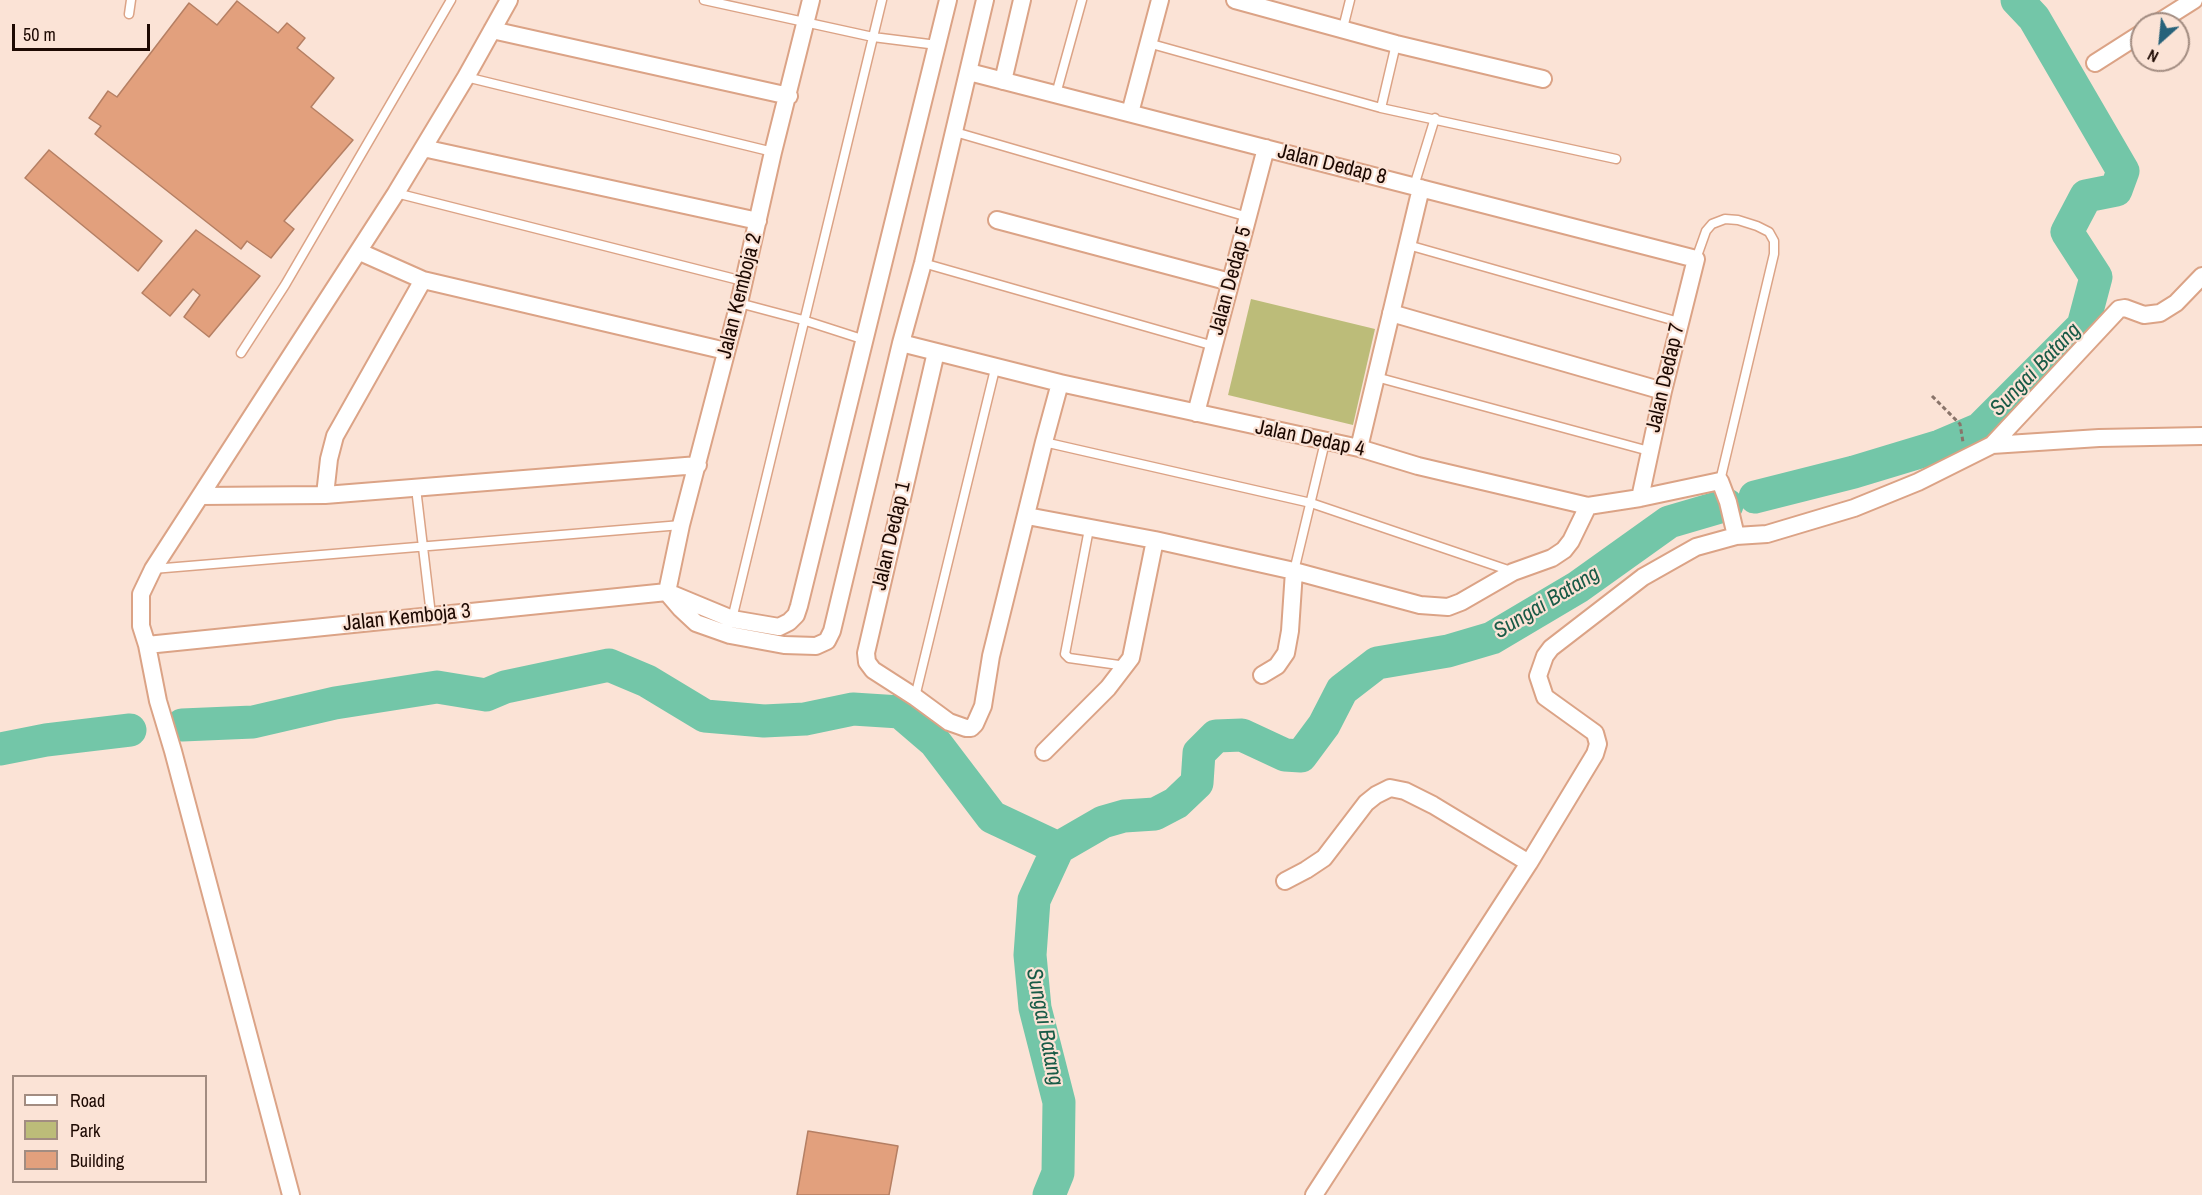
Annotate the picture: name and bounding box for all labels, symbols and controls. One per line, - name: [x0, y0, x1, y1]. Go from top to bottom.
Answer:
- scale bar: [15, 12, 153, 50]
- north arrow: [2130, 12, 2190, 72]
- text: 50 m: [23, 22, 56, 47]
- text: N: [2144, 44, 2162, 68]
- street label: Jalan Dedap 8: [1275, 139, 1389, 191]
- street label: Jalan Dedap 5: [1204, 224, 1258, 338]
- street label: Jalan Kemboja 2: [712, 231, 768, 361]
- water label: Sungai Batang: [1985, 318, 2087, 422]
- street label: Jalan Dedap 7: [1641, 321, 1691, 435]
- street label: Jalan Dedap 4: [1253, 415, 1367, 463]
- street label: Jalan Dedap 1: [867, 479, 917, 593]
- water label: Sungai Batang: [1489, 561, 1605, 645]
- street label: Jalan Kemboja 3: [342, 599, 472, 637]
- water label: Sungai Batang: [1020, 966, 1068, 1088]
- legend: [12, 1075, 207, 1183]
- text: Road: [70, 1088, 105, 1113]
- text: Park: [70, 1118, 100, 1143]
- text: Building: [70, 1148, 124, 1173]

